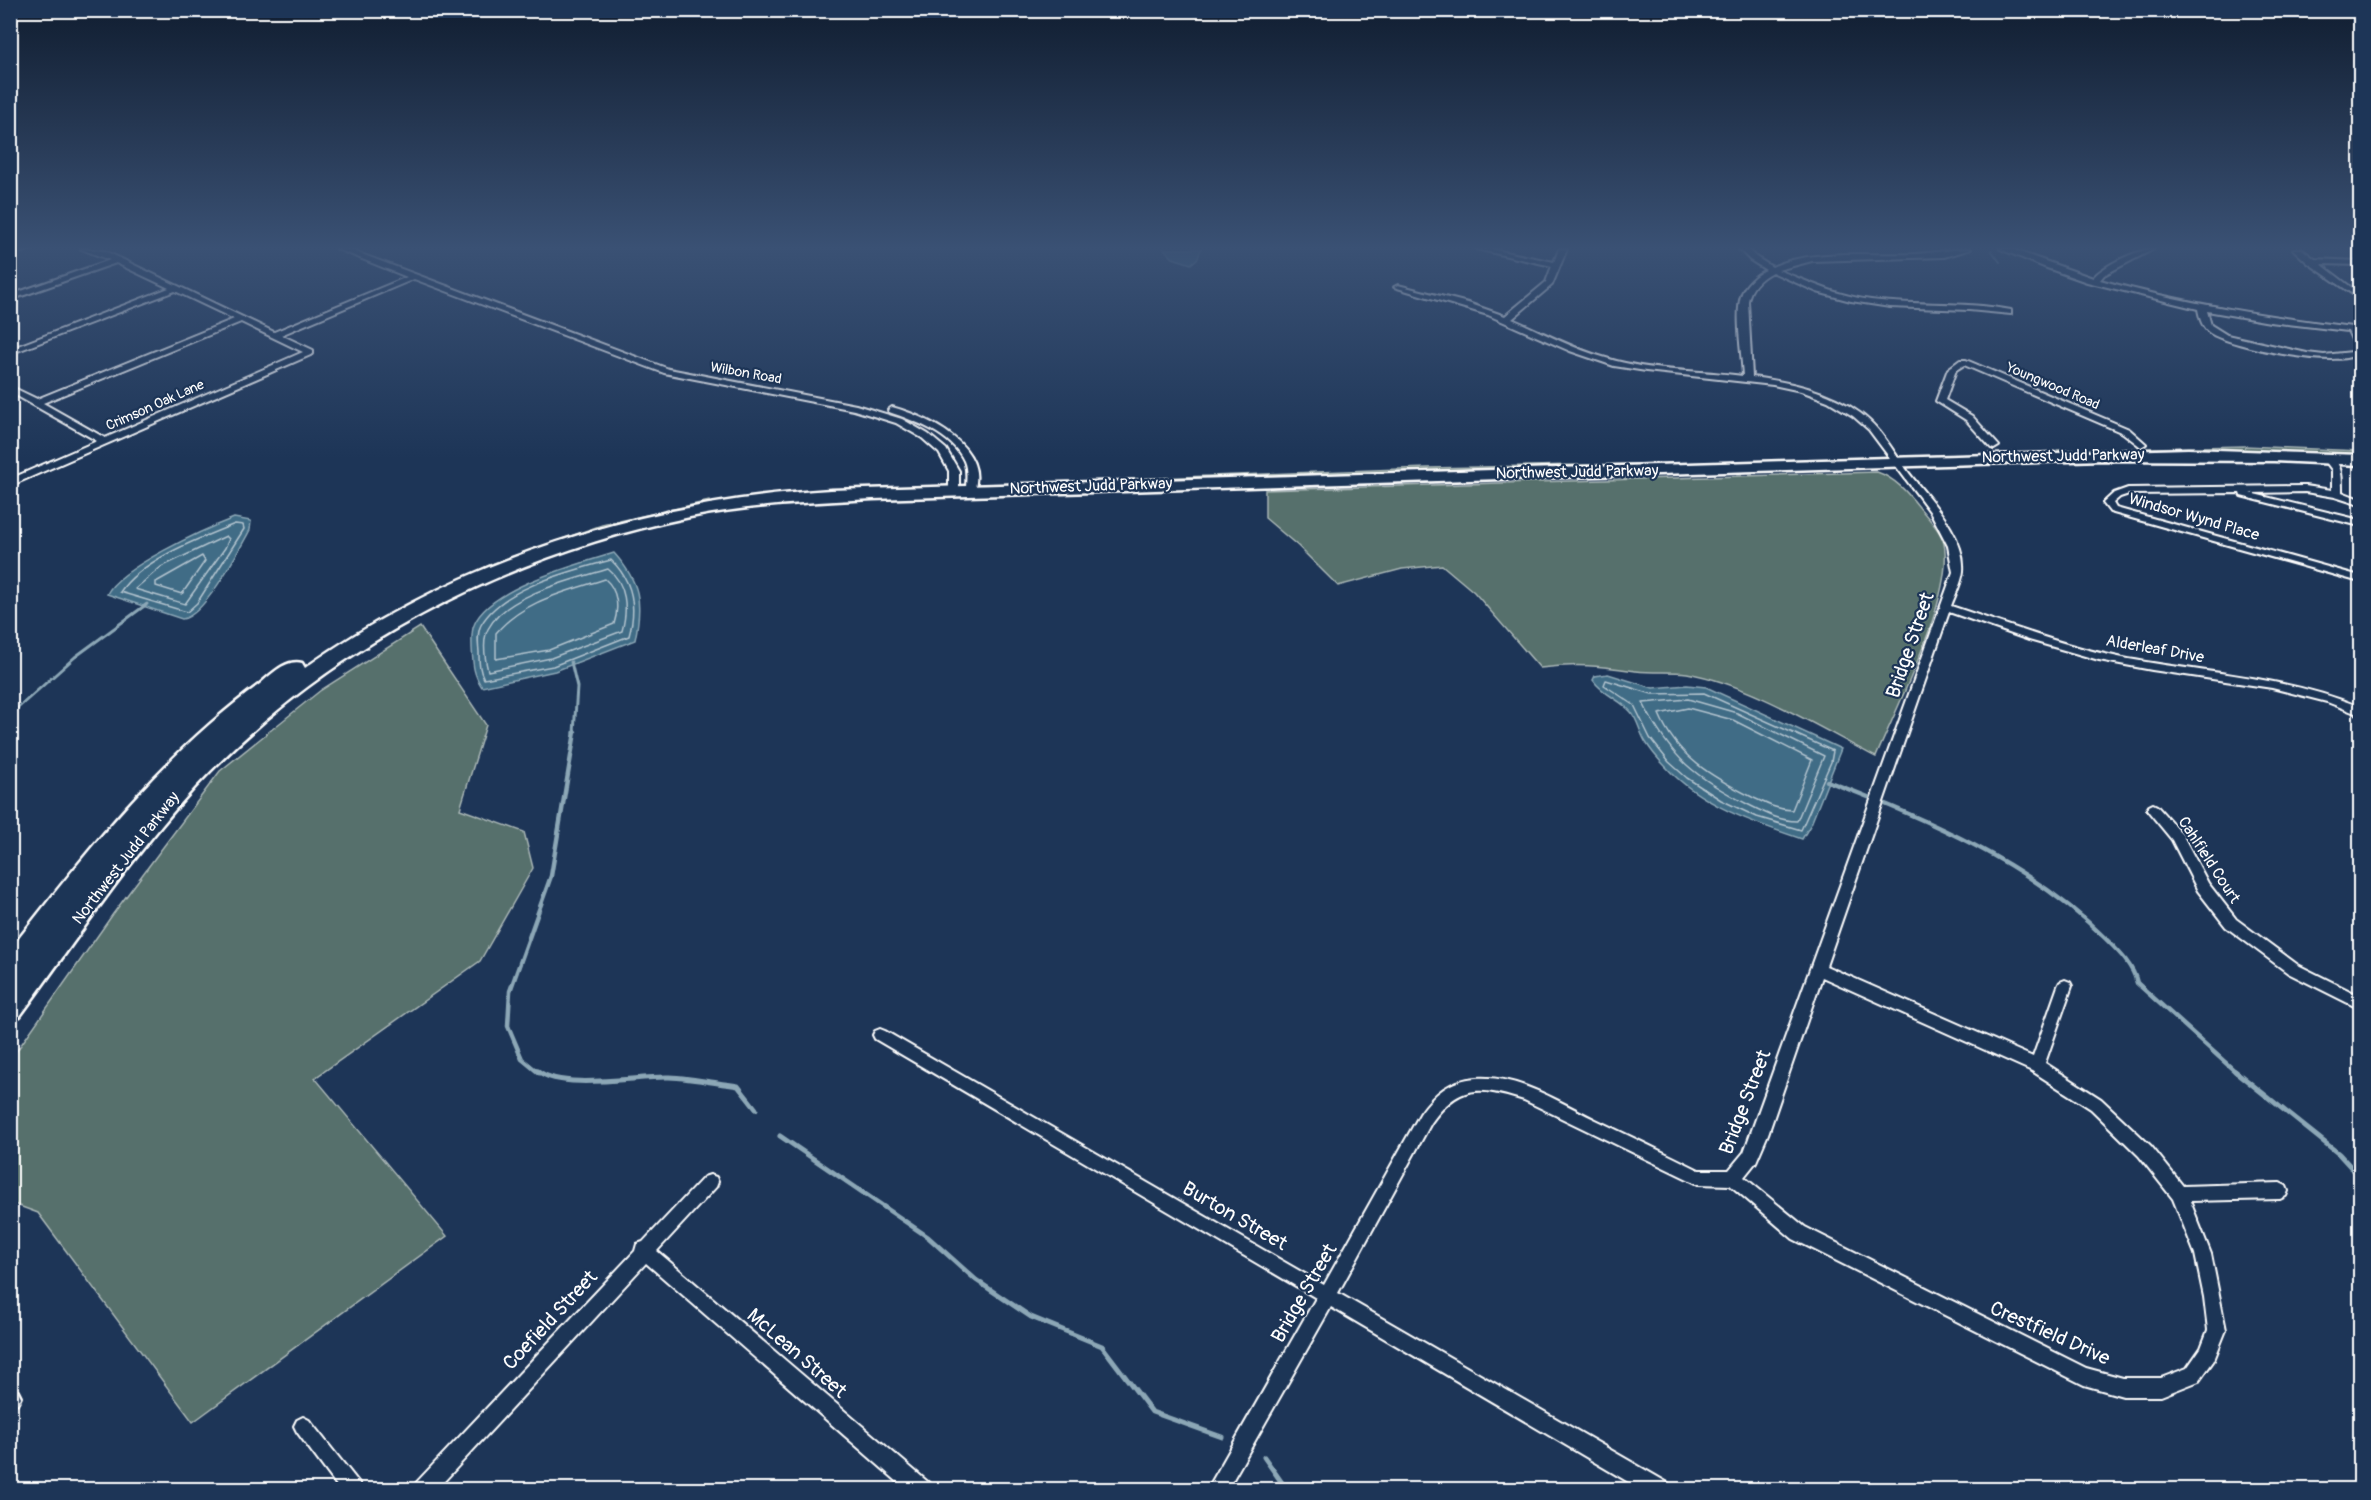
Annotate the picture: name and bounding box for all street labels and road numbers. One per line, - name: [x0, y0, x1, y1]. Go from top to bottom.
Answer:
- street label: Wilbon Road: [709, 358, 783, 388]
- street label: Youngwood Road: [2003, 358, 2102, 413]
- street label: Crimson Oak Lane: [103, 376, 207, 434]
- street label: Northwest Judd Parkway: [1981, 445, 2145, 467]
- street label: Northwest Judd Parkway: [1495, 461, 1659, 483]
- street label: Northwest Judd Parkway: [1009, 473, 1173, 499]
- street label: Windsor Wynd Place: [2126, 489, 2262, 545]
- street label: Bridge Street: [1880, 588, 1940, 701]
- street label: Alderleaf Drive: [2104, 631, 2206, 667]
- street label: Northwest Judd Parkway: [68, 788, 184, 928]
- street label: Cahlfield Court: [2173, 813, 2245, 908]
- street label: Bridge Street: [1714, 1045, 1777, 1158]
- street label: Burton Street: [1178, 1176, 1293, 1257]
- street label: Bridge Street: [1266, 1238, 1343, 1347]
- street label: Coefield Street: [497, 1264, 603, 1375]
- street label: Crestfield Drive: [1986, 1295, 2114, 1371]
- street label: McLean Street: [742, 1303, 853, 1404]

